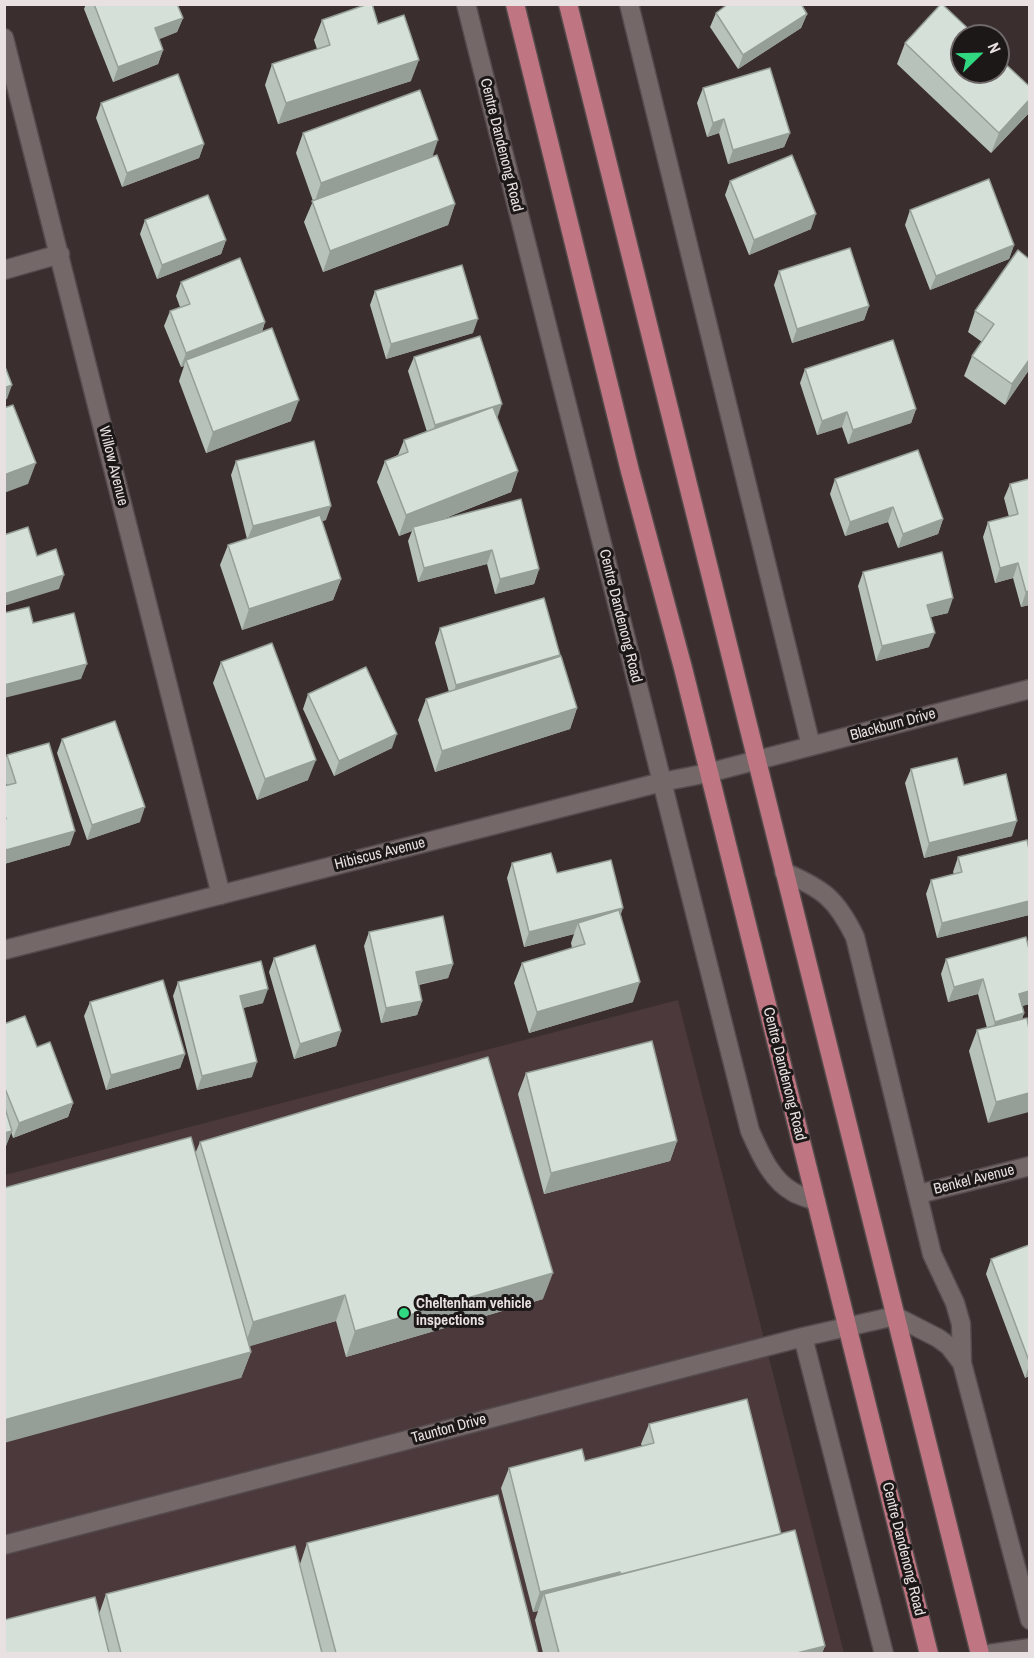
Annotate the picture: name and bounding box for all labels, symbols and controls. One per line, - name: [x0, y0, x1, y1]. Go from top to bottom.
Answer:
- north arrow: [950, 24, 1010, 84]
- text: N: [983, 39, 1007, 56]
- street label: Centre Dandenong Road: [476, 76, 526, 214]
- street label: Willow Avenue: [94, 424, 132, 508]
- street label: Centre Dandenong Road: [595, 547, 645, 685]
- street label: Blackburn Drive: [848, 705, 938, 745]
- street label: Hibiscus Avenue: [333, 834, 427, 874]
- street label: Centre Dandenong Road: [759, 1005, 809, 1143]
- street label: Benkel Avenue: [932, 1161, 1016, 1199]
- place label: Cheltenham vehicle inspections: [416, 1295, 532, 1330]
- marker: Cheltenham vehicle inspections: [397, 1306, 411, 1320]
- street label: Taunton Drive: [410, 1410, 488, 1448]
- street label: Centre Dandenong Road: [878, 1480, 928, 1618]

